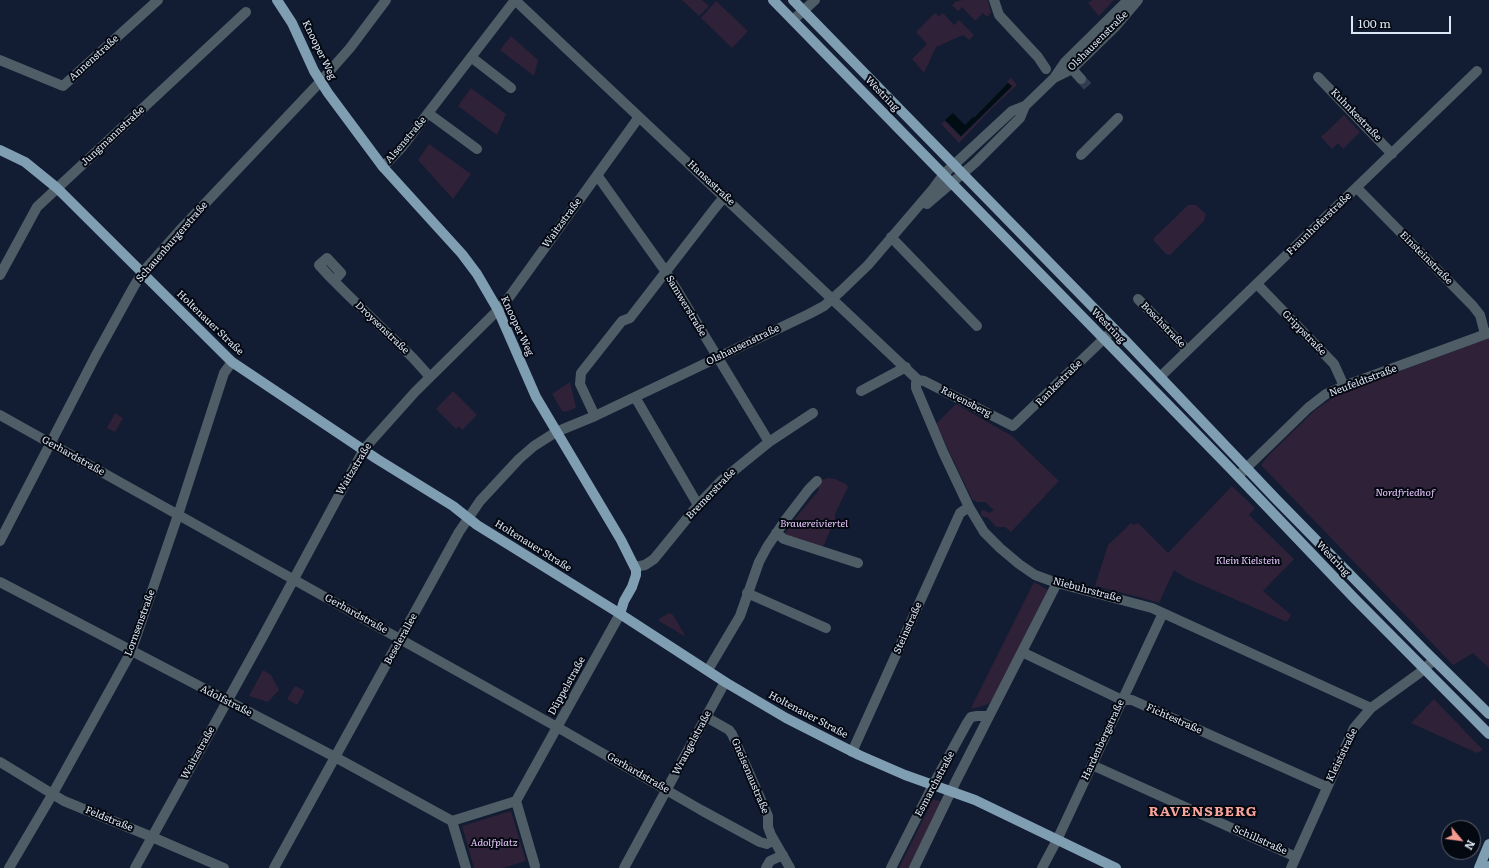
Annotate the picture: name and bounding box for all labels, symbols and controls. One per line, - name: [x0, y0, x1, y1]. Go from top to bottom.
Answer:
- street label: Olshausenstraße: [1065, 8, 1131, 74]
- scale bar: [1353, 8, 1453, 34]
- text: 100 m: [1358, 14, 1391, 32]
- street label: Knooper Weg: [299, 18, 339, 82]
- street label: Annenstraße: [67, 33, 121, 83]
- street label: Westring: [863, 74, 901, 114]
- street label: Kuhnkestraße: [1328, 86, 1384, 144]
- street label: Jungmannstraße: [79, 104, 147, 168]
- street label: Alsenstraße: [383, 114, 429, 166]
- street label: Hansastraße: [685, 158, 737, 208]
- street label: Fraunhoferstraße: [1284, 190, 1354, 258]
- street label: Waitzstraße: [540, 196, 584, 250]
- street label: Schauenburgerstraße: [134, 199, 210, 285]
- street label: Einsteinstraße: [1397, 229, 1455, 287]
- street label: Samwerstraße: [663, 273, 709, 339]
- street label: Holtenauer Straße: [174, 288, 246, 358]
- street label: Knooper Weg: [498, 294, 536, 358]
- street label: Droysenstraße: [353, 299, 411, 357]
- street label: Boschstraße: [1138, 300, 1188, 350]
- street label: Westring: [1089, 306, 1127, 346]
- street label: Grippstraße: [1280, 308, 1328, 358]
- street label: Olshausenstraße: [704, 322, 782, 368]
- street label: Rankestraße: [1033, 357, 1085, 409]
- street label: Neufeldtstraße: [1327, 363, 1399, 399]
- street label: Ravensberg: [939, 384, 993, 420]
- street label: Gerhardstraße: [39, 434, 107, 478]
- street label: Waitzstraße: [334, 441, 374, 497]
- street label: Bremerstraße: [684, 466, 738, 522]
- park label: Nordfriedhof: [1375, 487, 1435, 499]
- street label: Holtenauer Straße: [492, 518, 574, 574]
- park label: Brauereiviertel: [780, 518, 848, 530]
- street label: Westring: [1314, 539, 1352, 579]
- park label: Klein Kielstein: [1216, 555, 1280, 567]
- street label: Niebuhrstraße: [1052, 575, 1122, 605]
- street label: Lornsenstraße: [122, 588, 158, 658]
- street label: Gerhardstraße: [322, 592, 390, 636]
- street label: Steinstraße: [891, 600, 925, 656]
- street label: Beselerallee: [382, 611, 420, 667]
- street label: Düppelstraße: [546, 655, 588, 717]
- street label: Adolfstraße: [198, 683, 254, 719]
- street label: Holtenauer Straße: [766, 689, 850, 741]
- street label: Hardenbergstraße: [1079, 698, 1127, 782]
- street label: Fichtestraße: [1144, 701, 1204, 737]
- street label: Wrangelstraße: [670, 709, 714, 777]
- street label: Waitzstraße: [179, 725, 217, 781]
- street label: Kleiststraße: [1324, 726, 1360, 784]
- street label: Gneisenaustraße: [729, 737, 771, 815]
- street label: Esmarchstraße: [913, 749, 957, 819]
- street label: Gerhardstraße: [605, 750, 671, 796]
- street label: Feldstraße: [83, 804, 135, 834]
- district label: RAVENSBERG: [1148, 804, 1258, 820]
- north arrow: [1441, 820, 1481, 860]
- street label: Schillstraße: [1231, 823, 1289, 857]
- park label: Adolfplatz: [471, 837, 517, 849]
- text: N: [1461, 837, 1480, 853]

